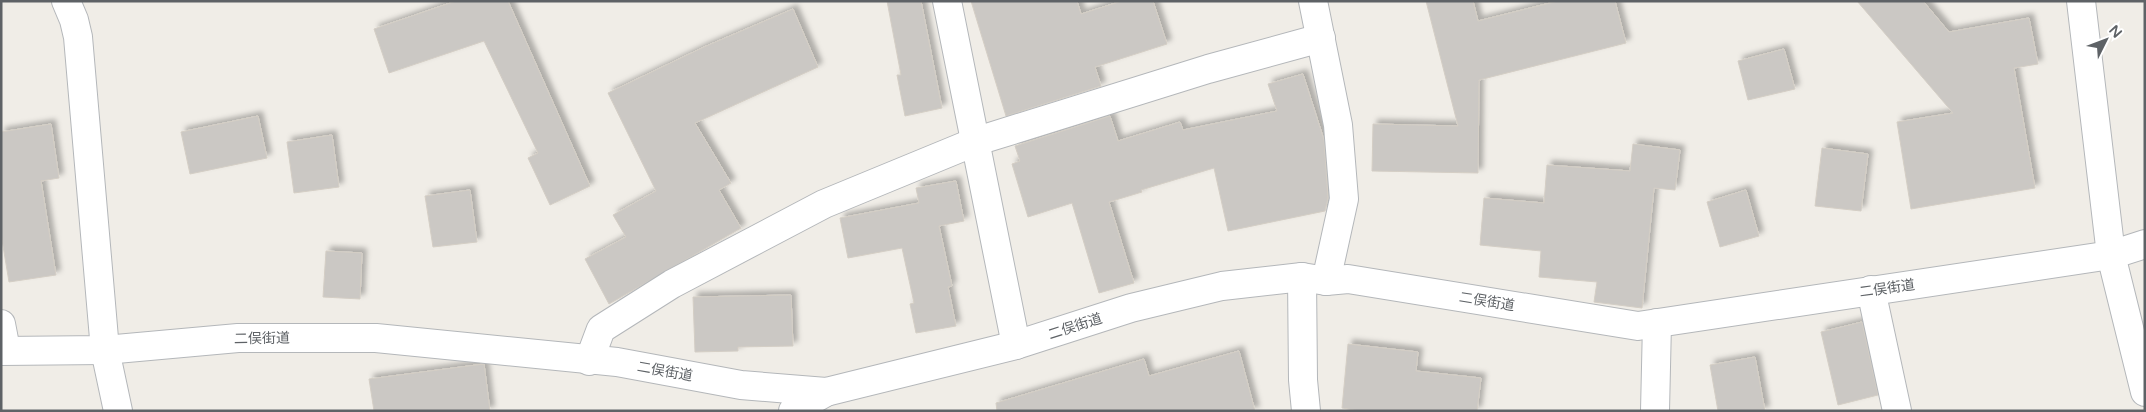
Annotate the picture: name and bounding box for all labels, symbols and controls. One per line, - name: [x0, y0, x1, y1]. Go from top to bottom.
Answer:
- north arrow: [2081, 15, 2131, 65]
- text: N: [2105, 22, 2125, 42]
- street label: 二俣街道: [1858, 276, 1916, 301]
- street label: 二俣街道: [1458, 289, 1516, 314]
- street label: 二俣街道: [1046, 310, 1104, 343]
- street label: 二俣街道: [234, 330, 290, 347]
- street label: 二俣街道: [636, 358, 694, 385]

